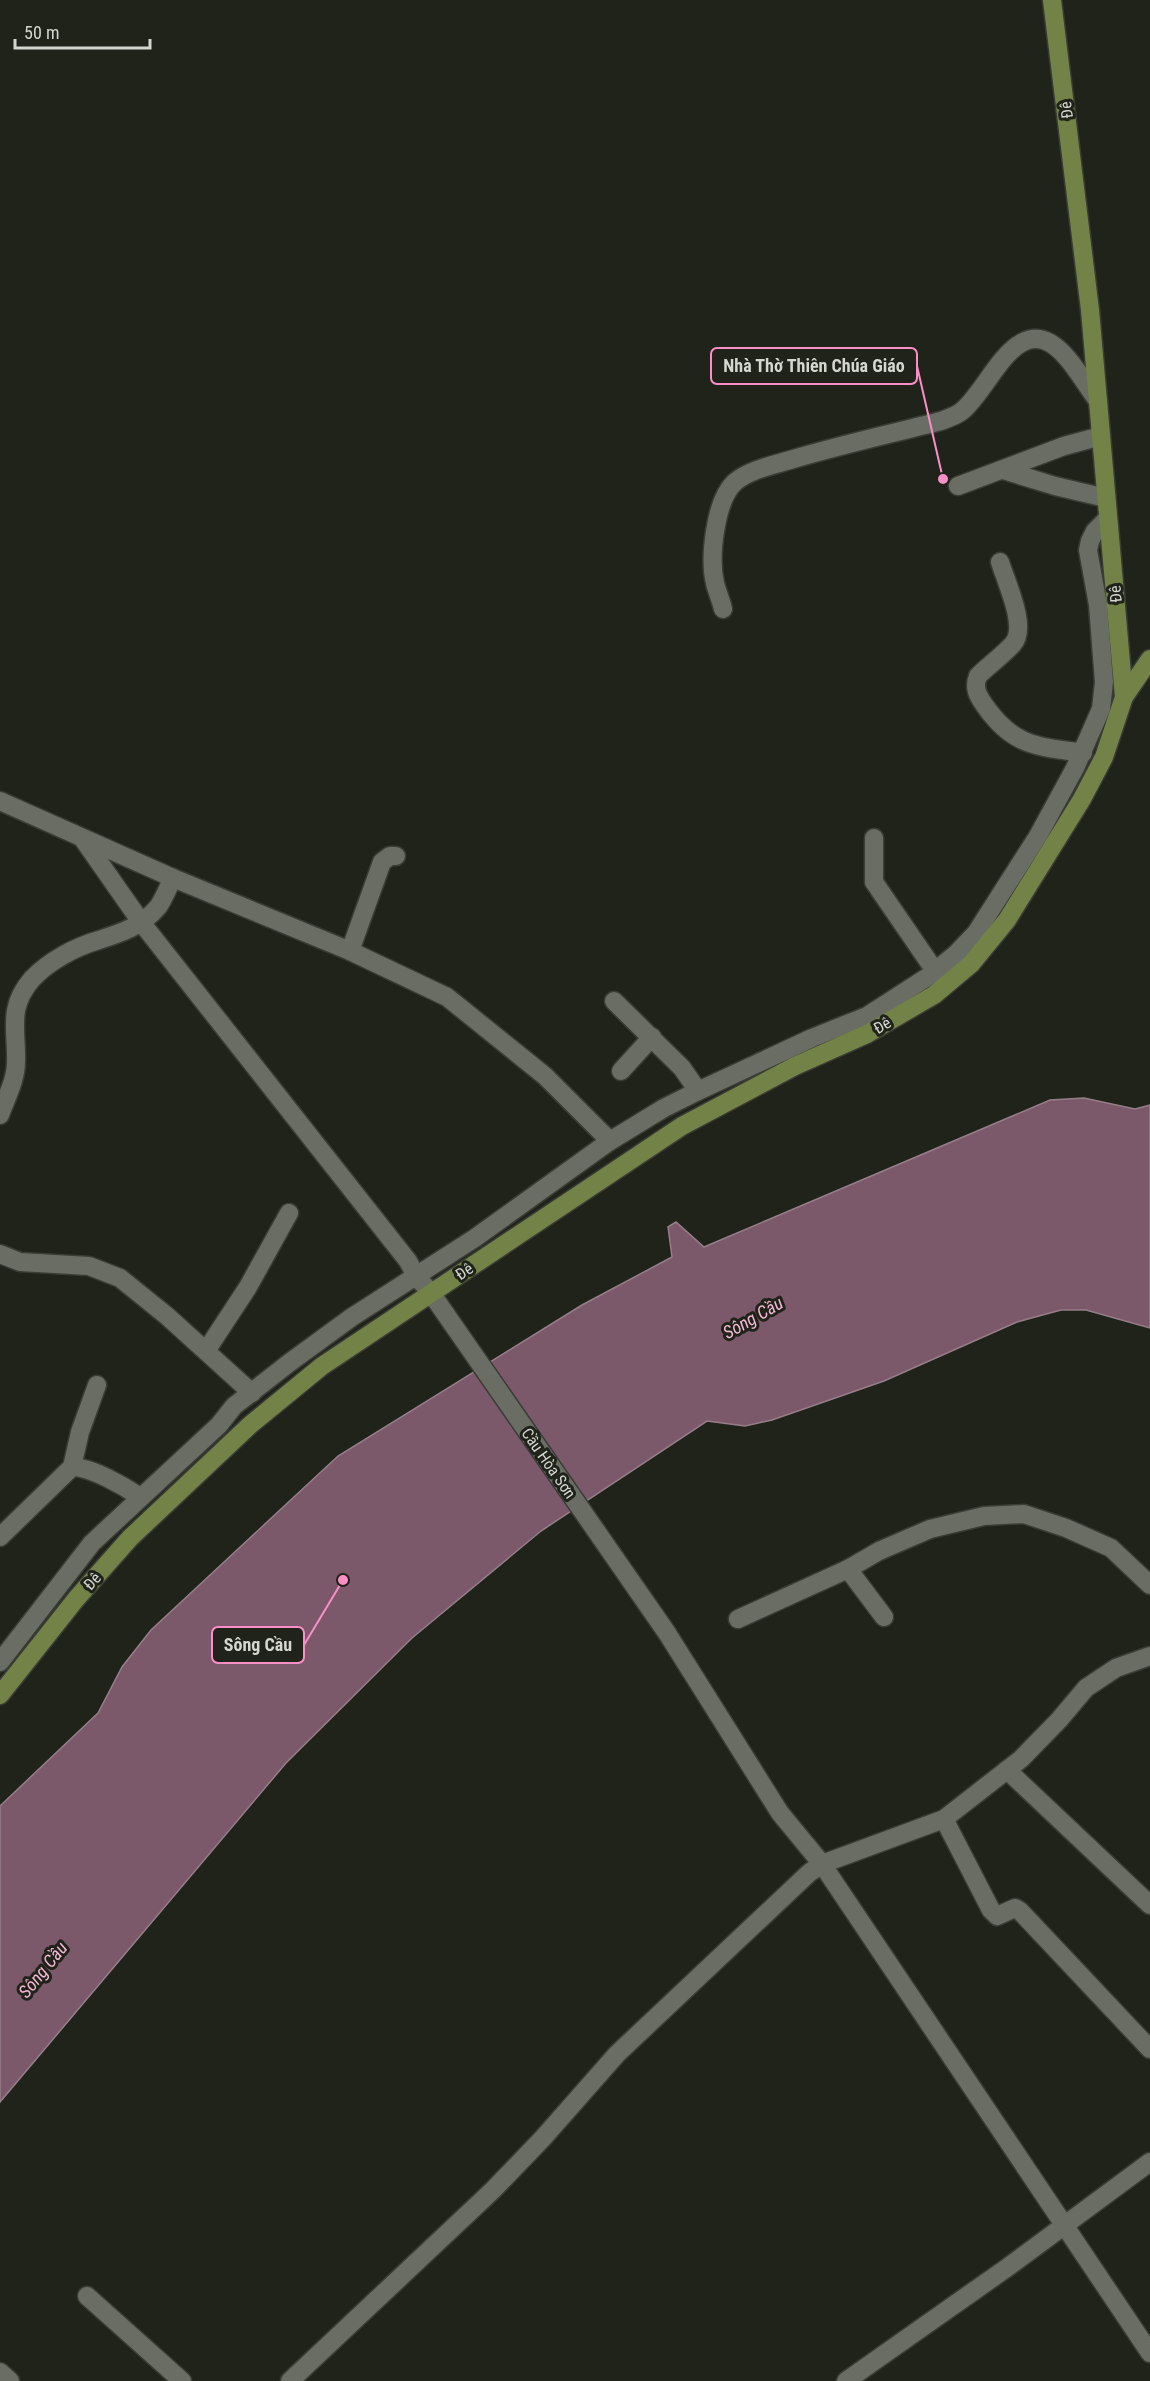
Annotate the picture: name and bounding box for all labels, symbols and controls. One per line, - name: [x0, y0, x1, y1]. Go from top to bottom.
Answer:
- scale bar: [15, 12, 150, 50]
- text: 50 m: [24, 22, 59, 43]
- street label: Đê: [1056, 100, 1077, 119]
- callout: Nhà Thờ Thiên Chúa Giáo: [711, 348, 917, 384]
- text: Nhà Thờ Thiên Chúa Giáo: [723, 355, 905, 376]
- street label: Đê: [1105, 585, 1126, 603]
- street label: Đê: [870, 1013, 894, 1038]
- street label: Đê: [452, 1259, 477, 1284]
- water label: Sông Cầu: [719, 1292, 787, 1343]
- street label: Cầu Hòa Sơn: [517, 1424, 580, 1502]
- street label: Đê: [80, 1569, 105, 1594]
- callout: Sông Cầu: [212, 1627, 304, 1663]
- text: Sông Cầu: [224, 1634, 292, 1655]
- water label: Sông Cầu: [14, 1937, 72, 2002]

